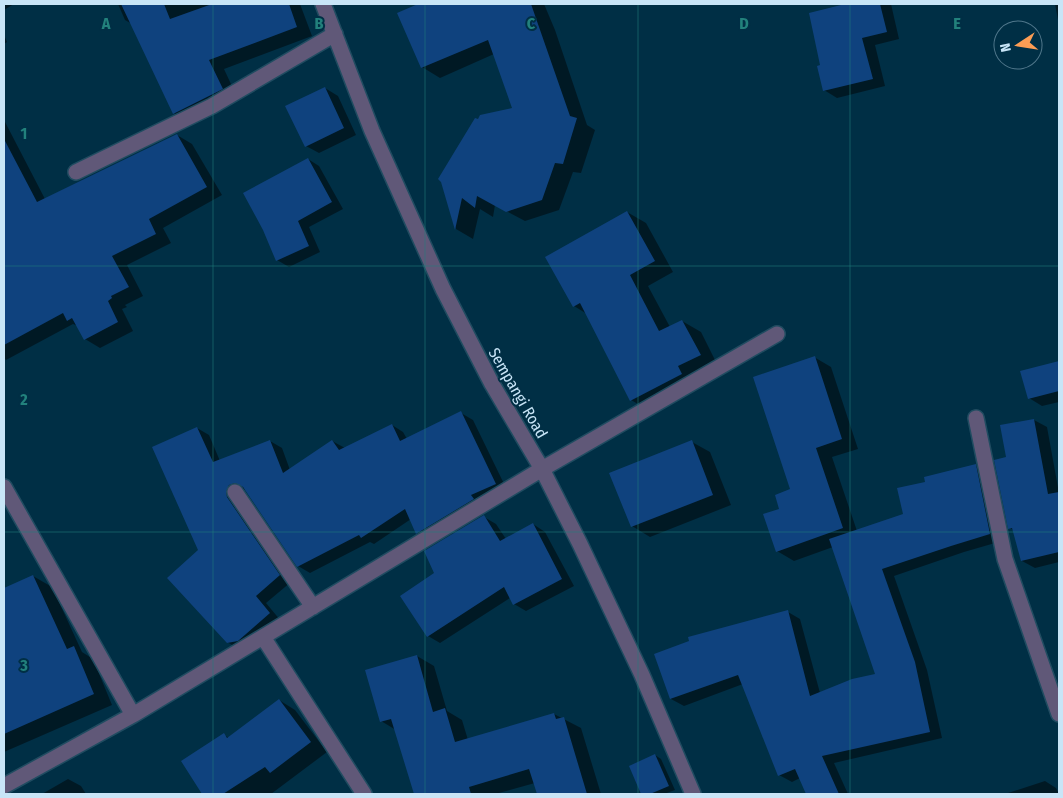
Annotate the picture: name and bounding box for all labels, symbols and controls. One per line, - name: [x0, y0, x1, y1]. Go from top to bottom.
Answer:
- text: A: [101, 14, 111, 33]
- text: B: [315, 14, 324, 33]
- text: C: [527, 14, 536, 33]
- text: D: [739, 14, 749, 33]
- text: E: [953, 14, 961, 33]
- north arrow: [993, 20, 1043, 70]
- text: N: [997, 42, 1015, 53]
- text: 1: [21, 124, 27, 143]
- street label: Sempangi Road: [484, 344, 552, 442]
- text: 2: [19, 390, 28, 409]
- text: 3: [19, 656, 28, 675]

